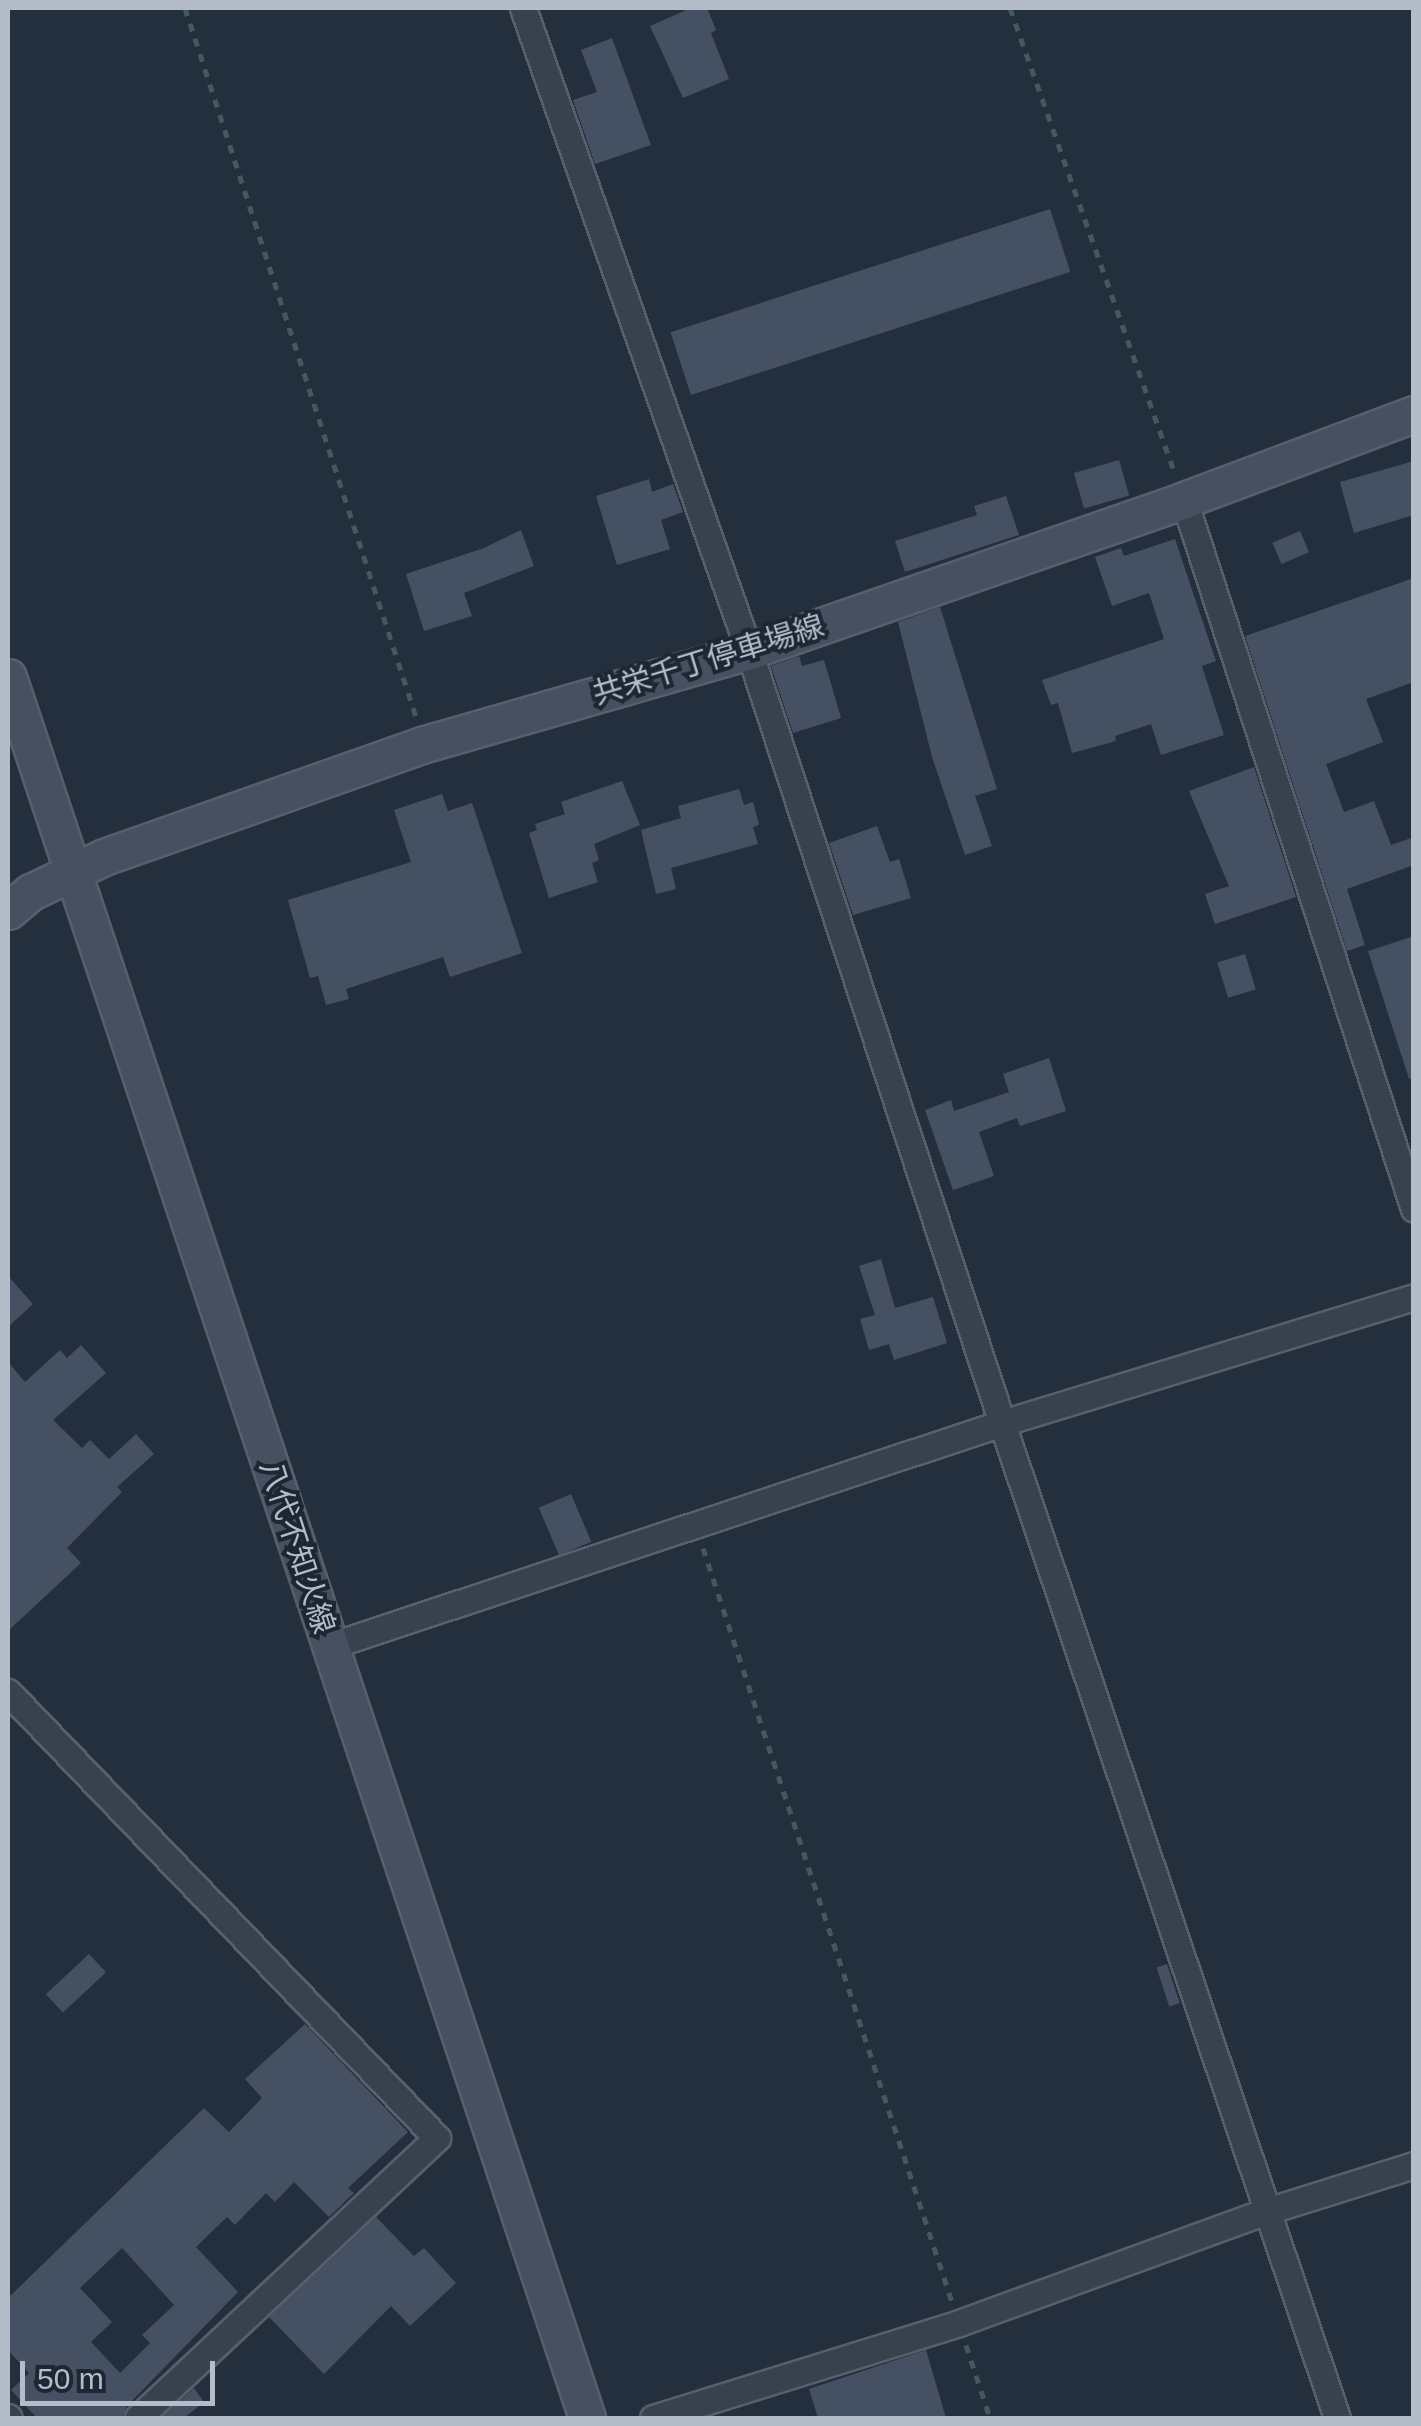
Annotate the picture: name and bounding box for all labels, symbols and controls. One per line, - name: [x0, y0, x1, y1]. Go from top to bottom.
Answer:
- street label: 共栄千丁停車場線: [588, 608, 828, 712]
- street label: 八代不知火線: [252, 1456, 342, 1638]
- scale bar: [25, 2341, 220, 2403]
- text: 50 m: [37, 2362, 104, 2395]

